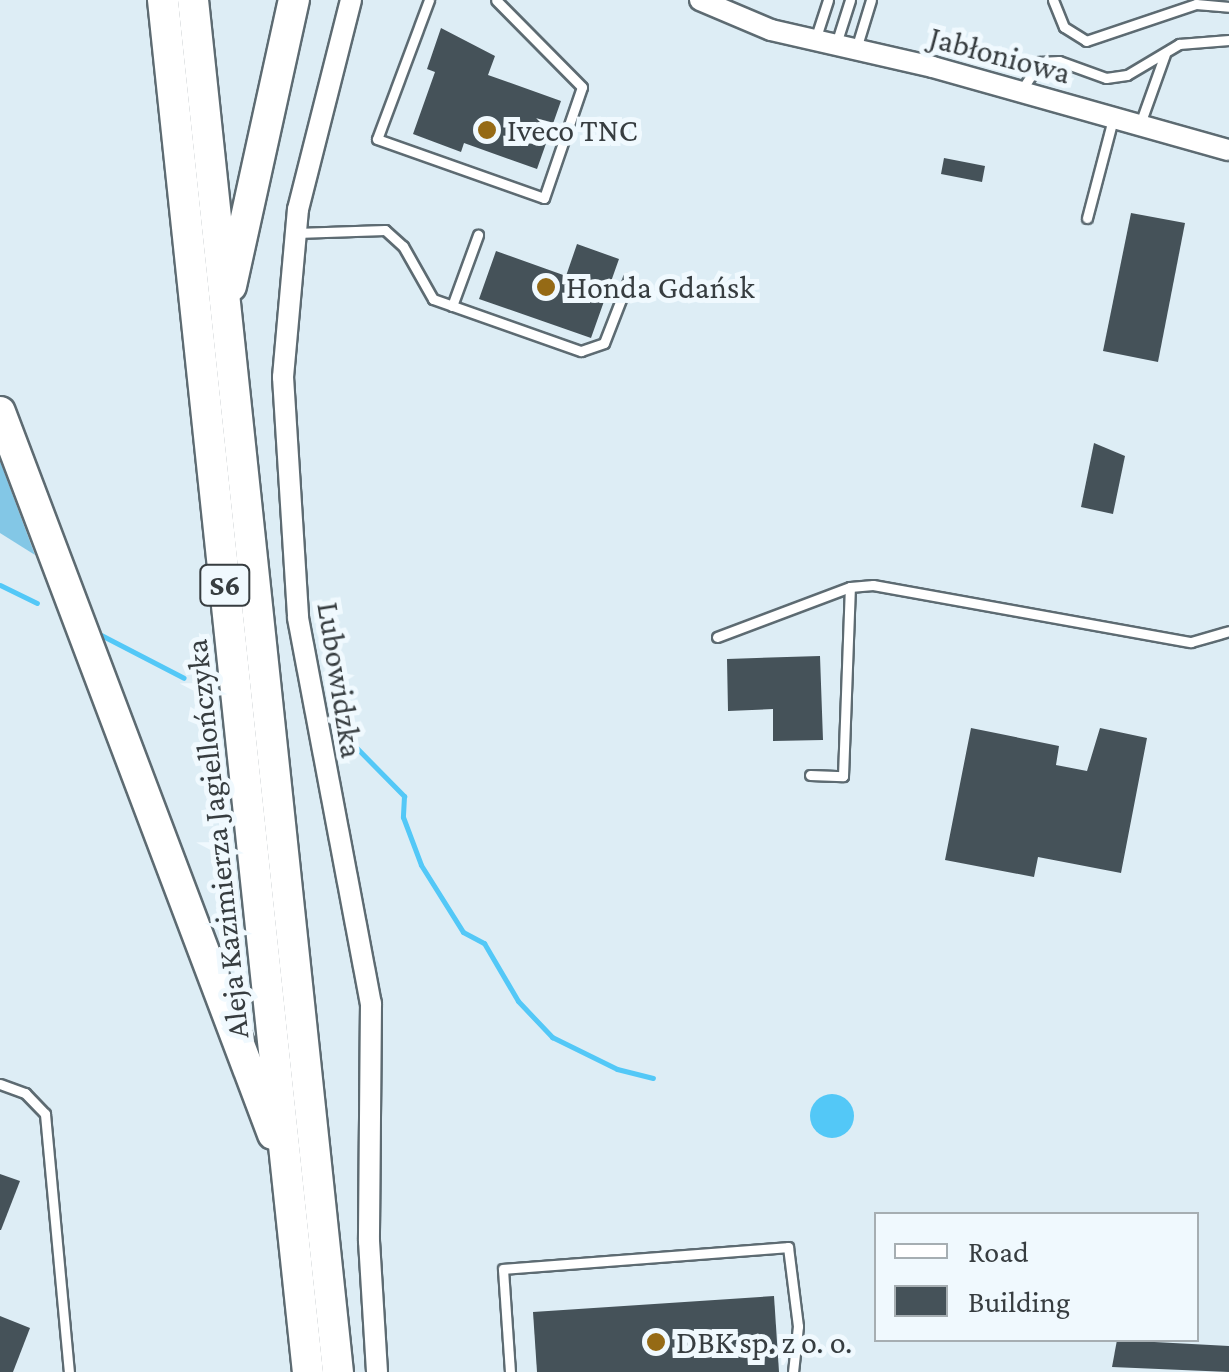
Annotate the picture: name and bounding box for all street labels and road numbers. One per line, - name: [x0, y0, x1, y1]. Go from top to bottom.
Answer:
- street label: Jabłoniowa: [925, 18, 1075, 92]
- road number: S6: [198, 560, 252, 610]
- street label: Lubowidzka: [309, 599, 371, 761]
- street label: Aleja Kazimierza Jagiellończyka: [177, 637, 257, 1041]

